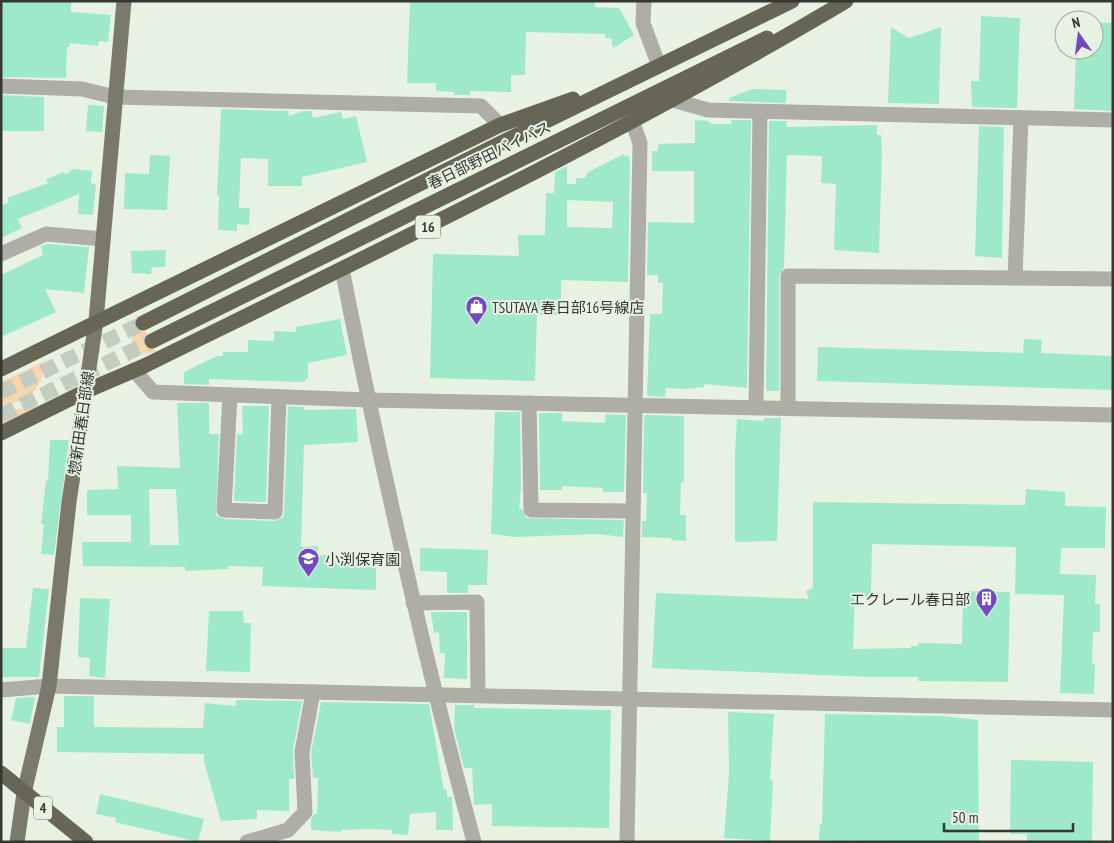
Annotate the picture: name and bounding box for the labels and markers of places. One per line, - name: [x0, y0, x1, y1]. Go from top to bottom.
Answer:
- shop icon: TSUTAYA 春日部16号線店: [464, 295, 488, 326]
- place label: TSUTAYA 春日部16号線店: [492, 298, 644, 317]
- school or university icon: 小渕保育園: [297, 547, 321, 578]
- place label: 小渕保育園: [325, 550, 400, 569]
- building icon: エクレール春日部: [974, 587, 998, 618]
- place label: エクレール春日部: [850, 590, 970, 609]

